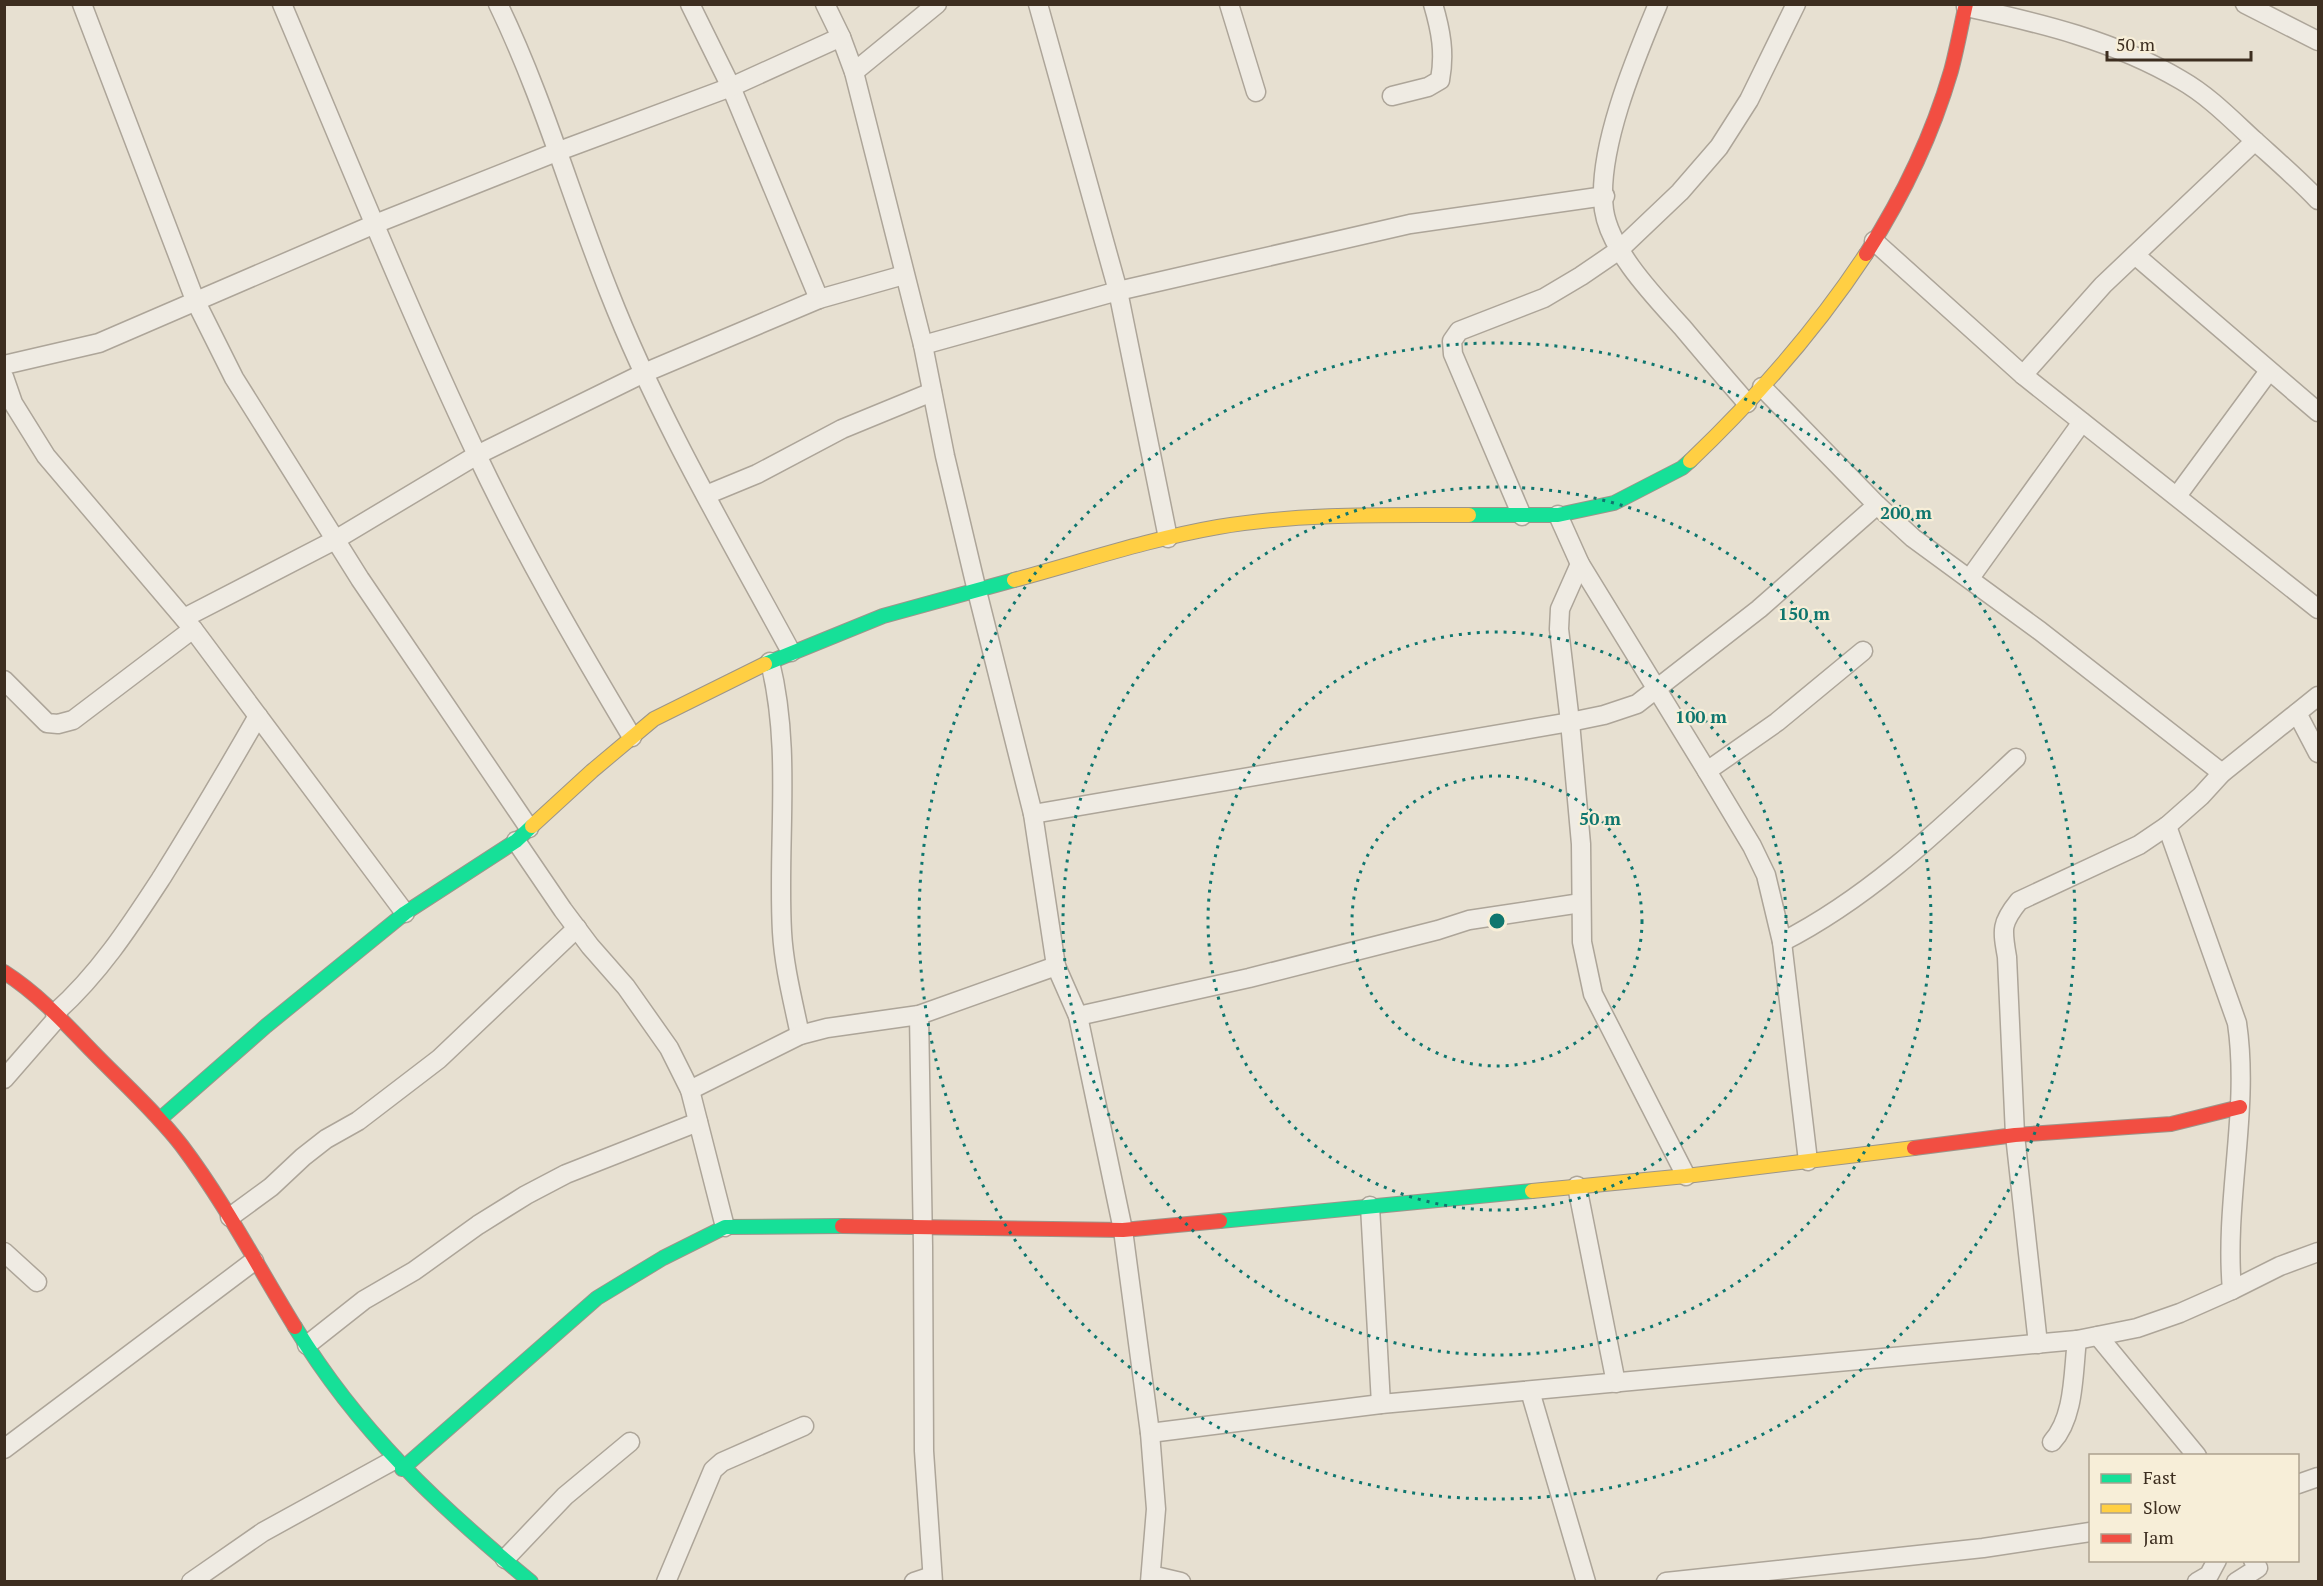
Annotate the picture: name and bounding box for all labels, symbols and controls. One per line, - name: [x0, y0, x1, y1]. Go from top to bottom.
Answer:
- scale bar: [2107, 24, 2251, 62]
- text: 50 m: [2116, 32, 2156, 56]
- text: 200 m: [1880, 500, 1932, 524]
- text: 150 m: [1778, 601, 1830, 625]
- text: 100 m: [1675, 704, 1727, 728]
- text: 50 m: [1579, 806, 1621, 830]
- centre of rings: [1487, 911, 1507, 931]
- legend: [2089, 1454, 2299, 1562]
- text: Fast: [2143, 1465, 2177, 1489]
- text: Slow: [2143, 1495, 2182, 1519]
- text: Jam: [2143, 1525, 2174, 1549]

